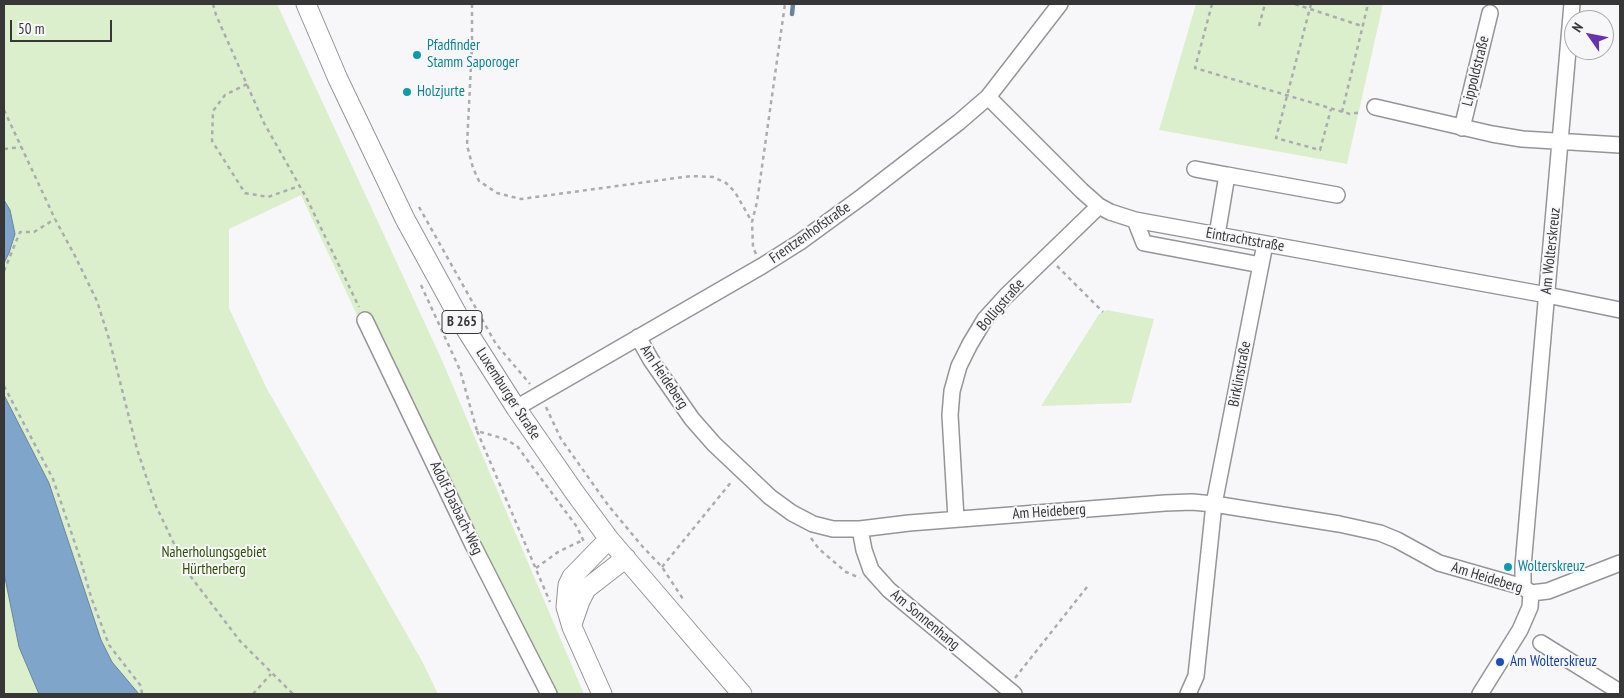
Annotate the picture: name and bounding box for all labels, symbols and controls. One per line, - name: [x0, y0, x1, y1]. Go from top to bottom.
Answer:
- scale bar: [12, 10, 115, 42]
- north arrow: [1564, 10, 1614, 60]
- text: 50 m: [18, 19, 44, 38]
- text: N: [1568, 19, 1587, 35]
- street label: Lippoldstraße: [1459, 34, 1493, 108]
- place label: Pfadfinder Stamm Saporoger: [427, 37, 519, 72]
- marker: Pfadfinder Stamm Saporoger: [411, 49, 423, 61]
- place label: Holzjurte: [417, 83, 465, 101]
- marker: Holzjurte: [401, 86, 413, 98]
- street label: Frentzenhofstraße: [766, 198, 854, 268]
- street label: Am Wolterskreuz: [1538, 207, 1564, 295]
- street label: Eintrachtstraße: [1204, 224, 1286, 256]
- street label: Bolligstraße: [974, 275, 1028, 335]
- road number: B 265: [442, 311, 482, 334]
- street label: Birklinstraße: [1225, 340, 1255, 408]
- street label: Am Heideberg: [636, 341, 692, 413]
- street label: Luxemburger Straße: [472, 345, 544, 443]
- street label: Adolf-Dasbach-Weg: [426, 458, 486, 558]
- street label: Am Heideberg: [1012, 500, 1086, 524]
- park label: Naherholungsgebiet Hürtherberg: [162, 544, 266, 579]
- place label: Wolterskreuz: [1518, 558, 1585, 576]
- street label: Am Heideberg: [1449, 559, 1525, 597]
- marker: Wolterskreuz: [1502, 561, 1514, 573]
- street label: Am Sonnenhang: [887, 586, 963, 654]
- place label: Am Wolterskreuz: [1510, 653, 1597, 671]
- marker: Am Wolterskreuz: [1494, 656, 1506, 668]

